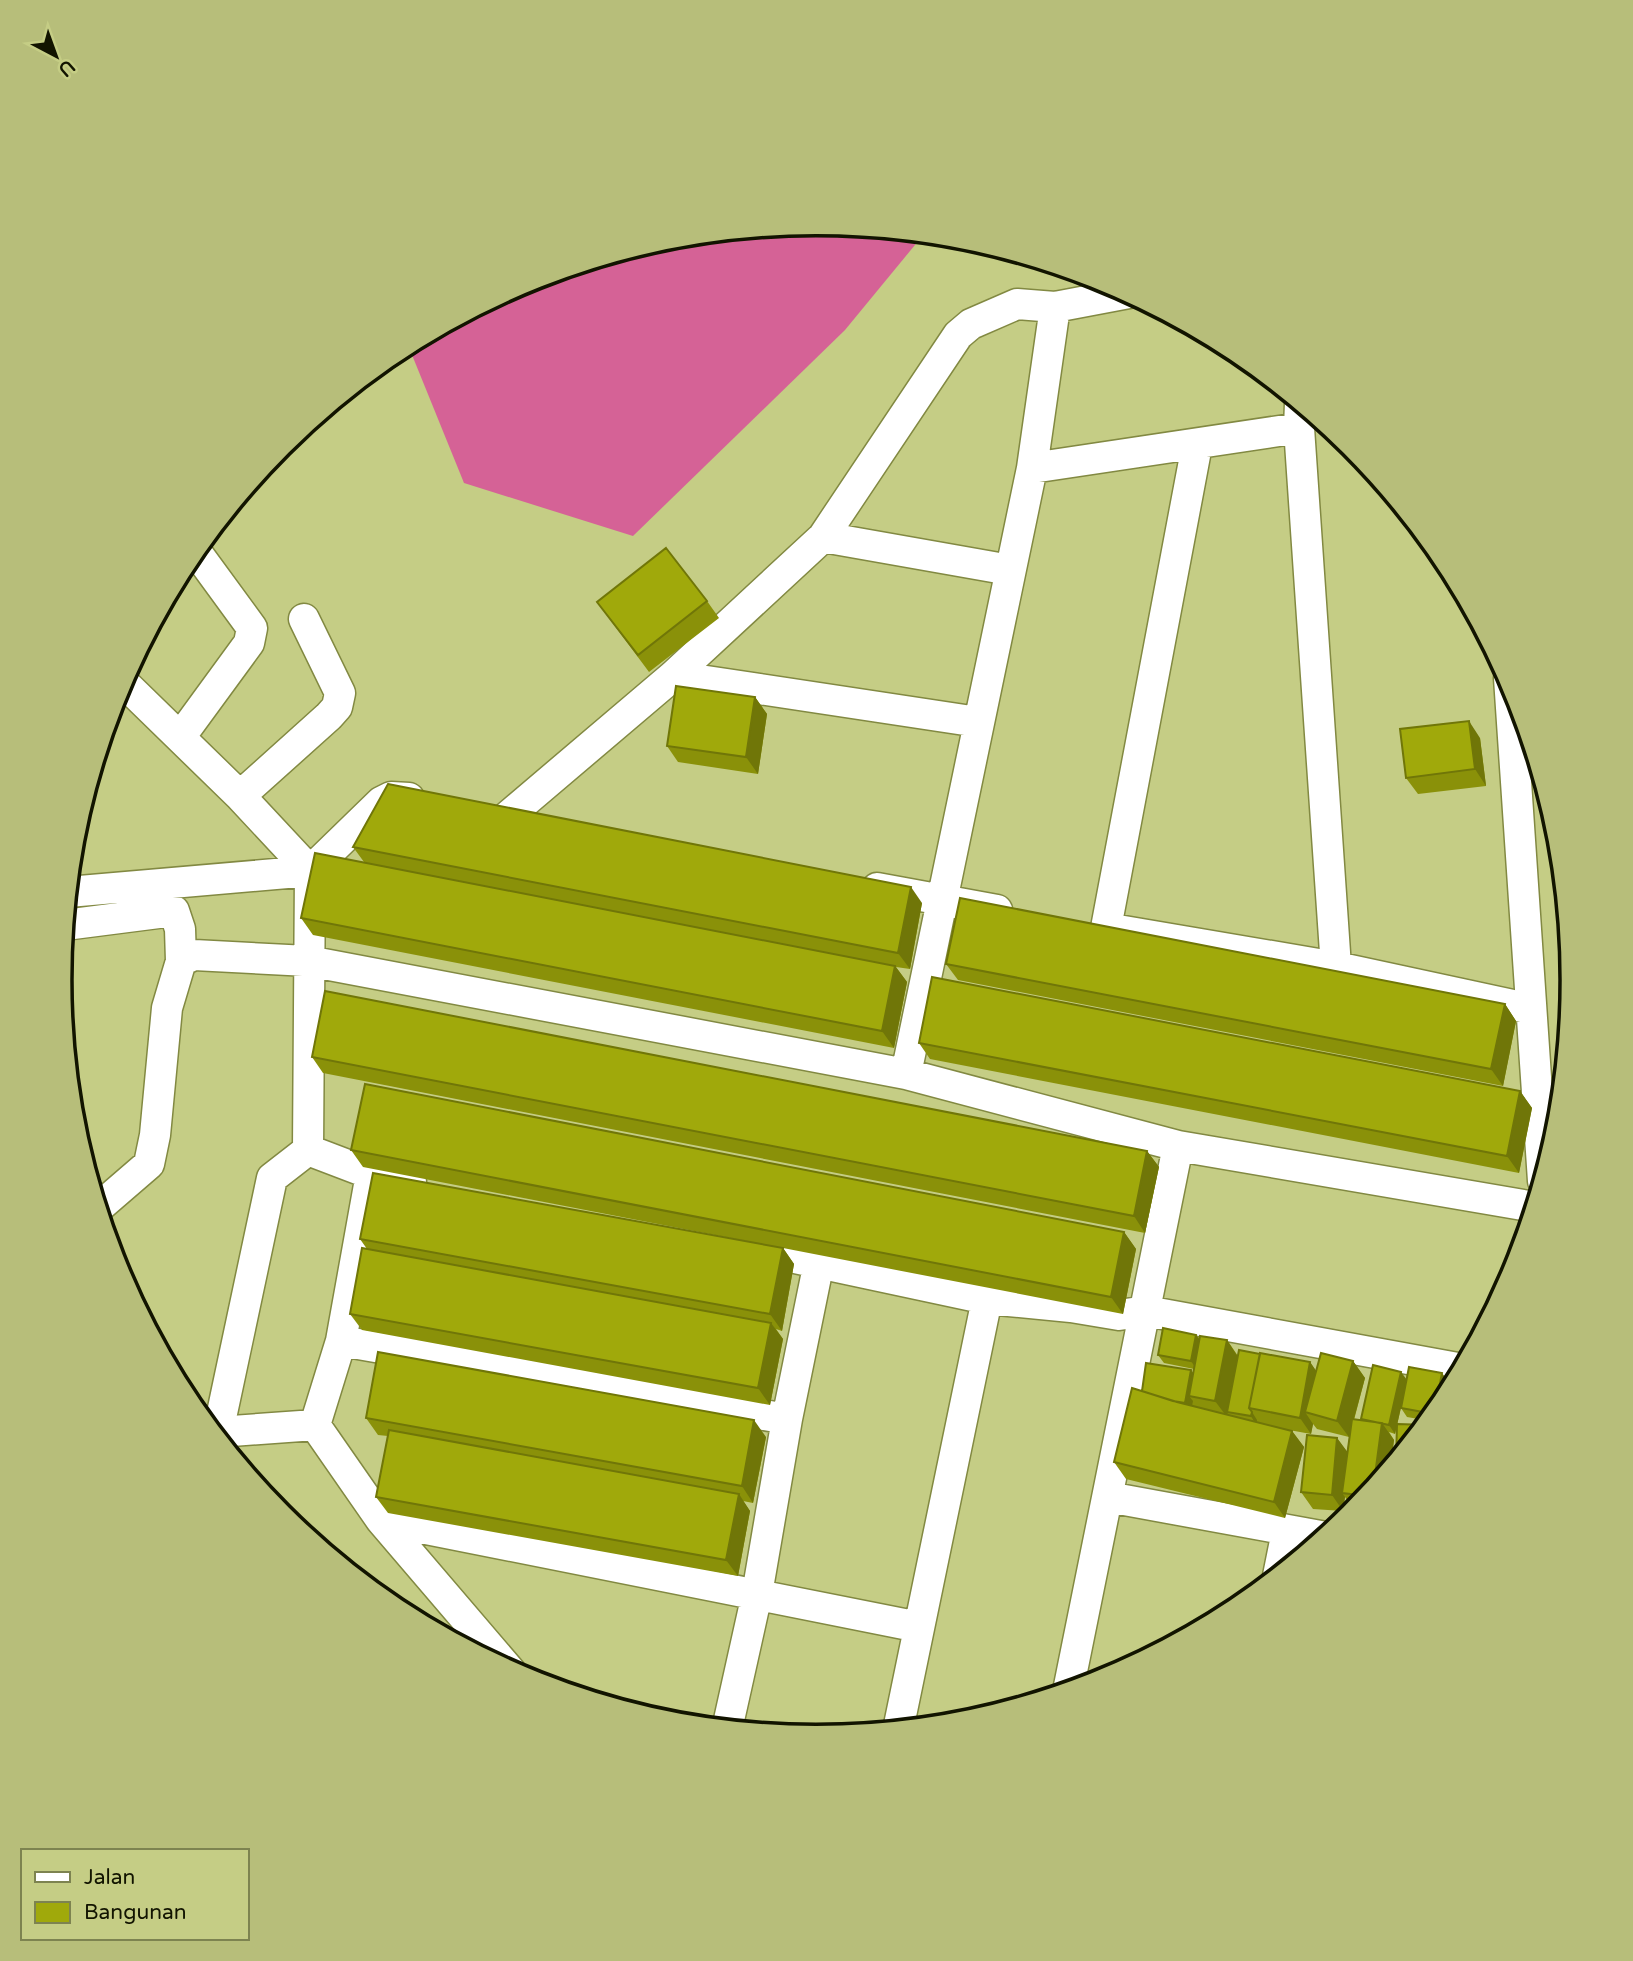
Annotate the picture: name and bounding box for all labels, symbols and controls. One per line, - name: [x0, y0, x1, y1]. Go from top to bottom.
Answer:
- north arrow: [21, 21, 91, 91]
- text: U: [54, 55, 79, 81]
- legend: [21, 1849, 248, 1940]
- text: Jalan: [84, 1865, 135, 1890]
- text: Bangunan: [84, 1900, 187, 1925]

